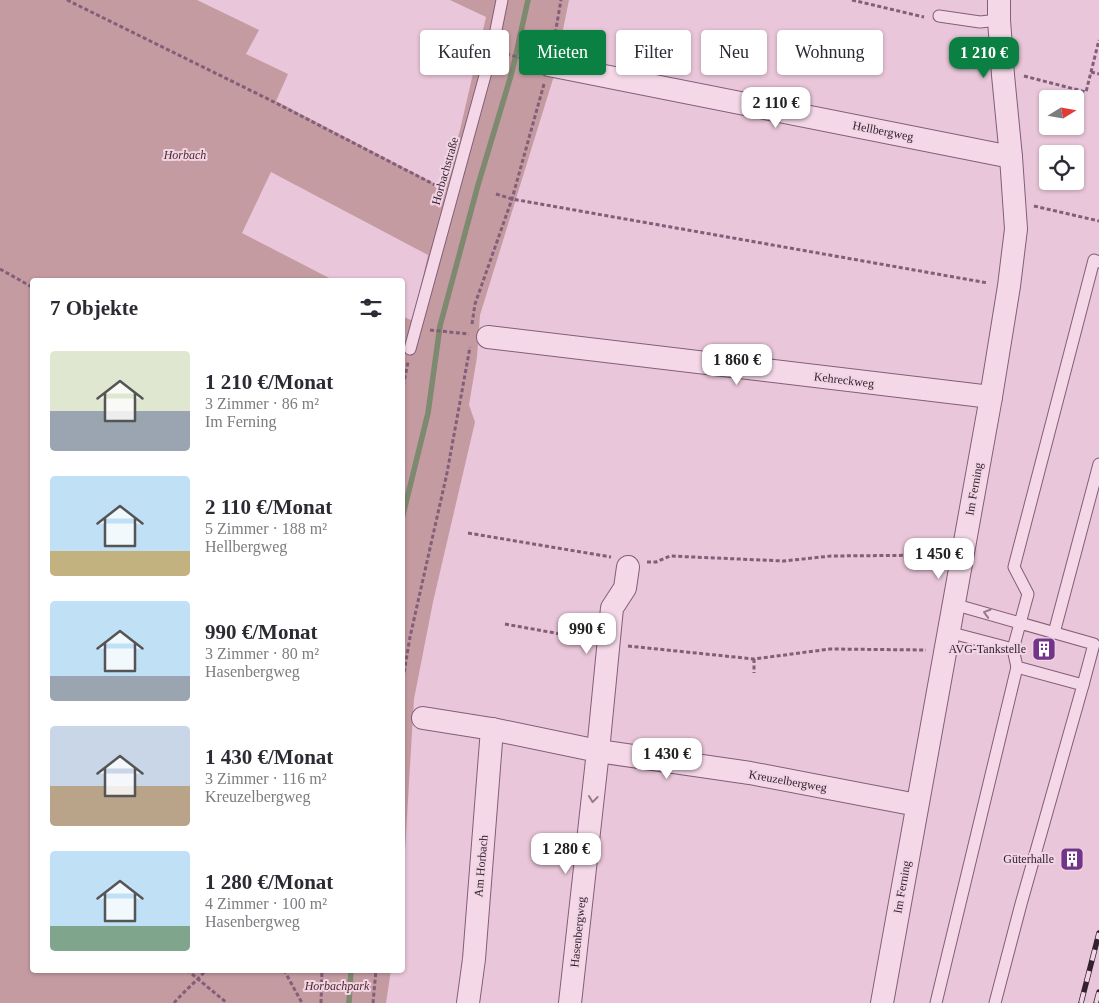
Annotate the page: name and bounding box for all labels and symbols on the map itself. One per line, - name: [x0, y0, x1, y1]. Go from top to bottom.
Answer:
- pin: 1 210 €: [938, 36, 1030, 79]
- pin: 2 110 €: [730, 86, 822, 129]
- north arrow: [1039, 90, 1084, 135]
- street label: Hellbergweg: [851, 118, 915, 144]
- street label: Horbachstraße: [429, 135, 461, 207]
- park label: Horbach: [163, 148, 206, 162]
- pin: 1 860 €: [691, 344, 783, 386]
- street label: Kehreckweg: [813, 369, 875, 391]
- street label: Im Ferning: [962, 461, 986, 517]
- pin: 1 450 €: [893, 538, 985, 580]
- one-way arrow: [983, 609, 991, 619]
- pin: 990 €: [552, 612, 622, 655]
- building icon: AVG-Tankstelle: [1031, 636, 1057, 662]
- place label: AVG-Tankstelle: [948, 642, 1026, 656]
- pin: 1 430 €: [621, 738, 713, 780]
- street label: Kreuzelbergweg: [748, 767, 828, 795]
- one-way arrow: [588, 796, 599, 804]
- pin: 1 280 €: [520, 832, 612, 875]
- street label: Am Horbach: [471, 834, 491, 898]
- building icon: Güterhalle: [1059, 846, 1085, 872]
- place label: Güterhalle: [1003, 852, 1054, 866]
- street label: Im Ferning: [890, 859, 914, 915]
- street label: Hasenbergweg: [567, 896, 589, 968]
- park label: Horbachpark: [304, 979, 370, 993]

